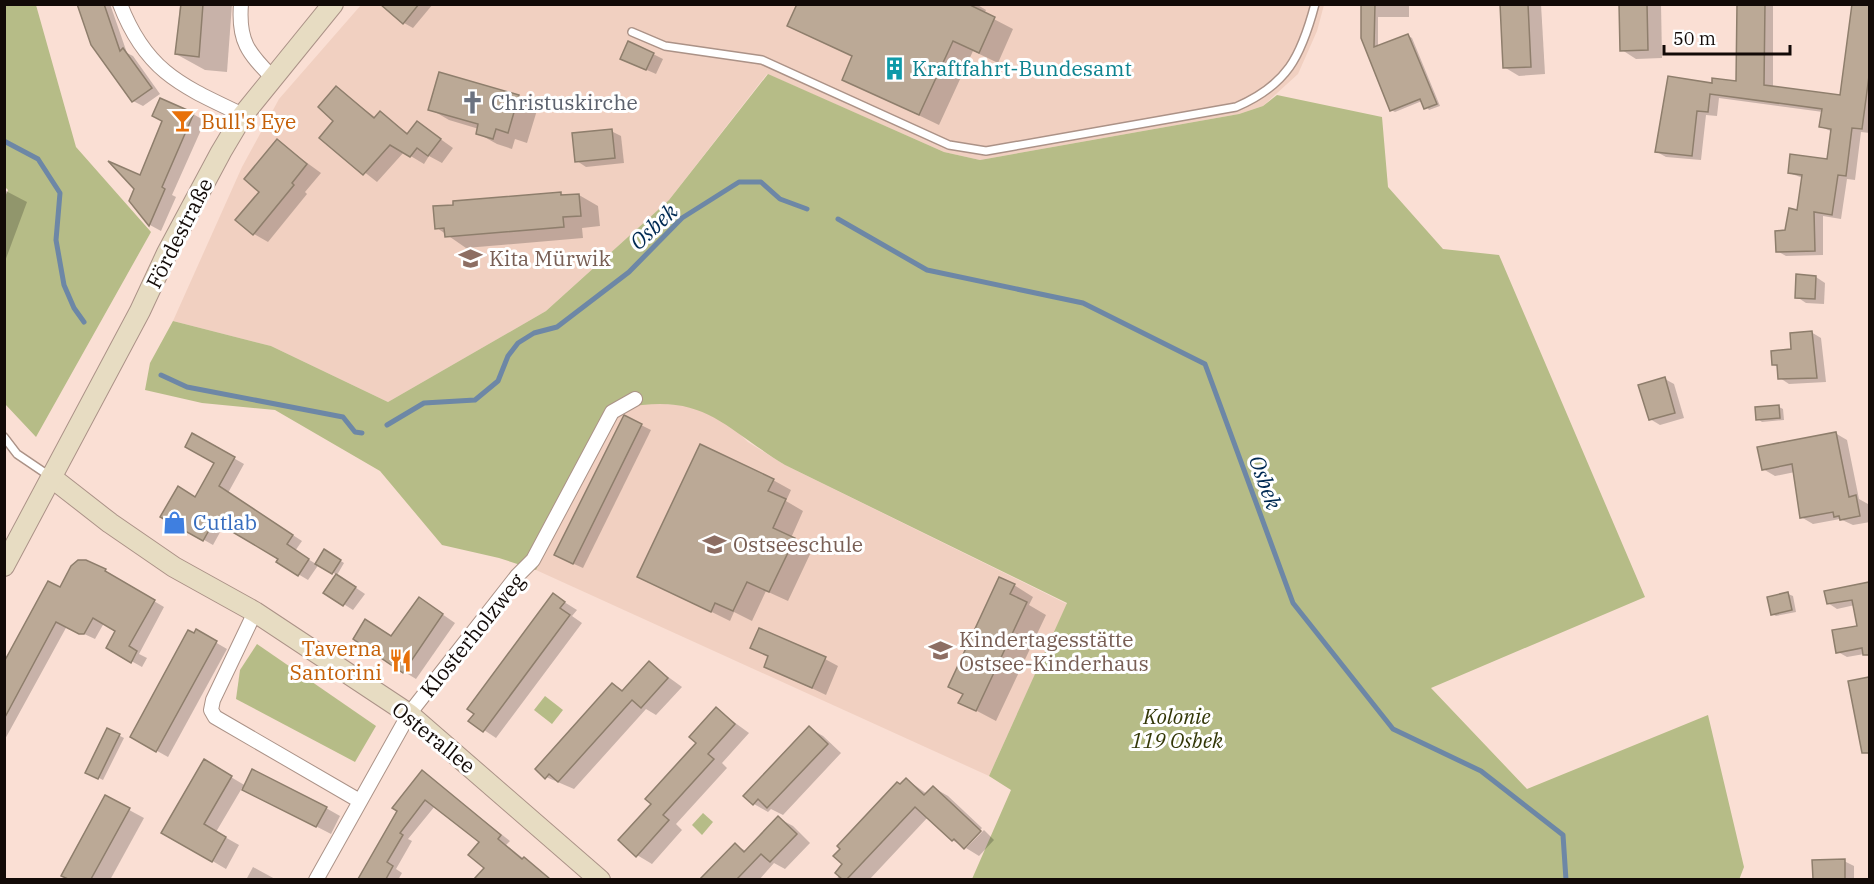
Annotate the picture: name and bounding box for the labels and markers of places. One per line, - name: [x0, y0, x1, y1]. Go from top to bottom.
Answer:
- place label: Kraftfahrt-Bundesamt: [912, 54, 1132, 82]
- building icon: Kraftfahrt-Bundesamt: [881, 55, 907, 81]
- place label: Christuskirche: [491, 88, 638, 116]
- church icon: Christuskirche: [460, 89, 486, 115]
- place label: Bull's Eye: [201, 107, 296, 135]
- bar icon: Bull's Eye: [170, 108, 196, 134]
- place label: Kita Mürwik: [489, 244, 611, 272]
- school or university icon: Kita Mürwik: [458, 245, 484, 271]
- place label: Cutlab: [193, 508, 257, 536]
- shop icon: Cutlab: [162, 509, 188, 535]
- place label: Ostseeschule: [733, 530, 863, 558]
- school or university icon: Ostseeschule: [702, 531, 728, 557]
- place label: Kindertagesstätte Ostsee-Kinderhaus: [959, 625, 1149, 677]
- place label: Taverna Santorini: [290, 634, 382, 686]
- school or university icon: Kindertagesstätte Ostsee-Kinderhaus: [928, 638, 954, 664]
- restaurant icon: Taverna Santorini: [387, 647, 413, 673]

